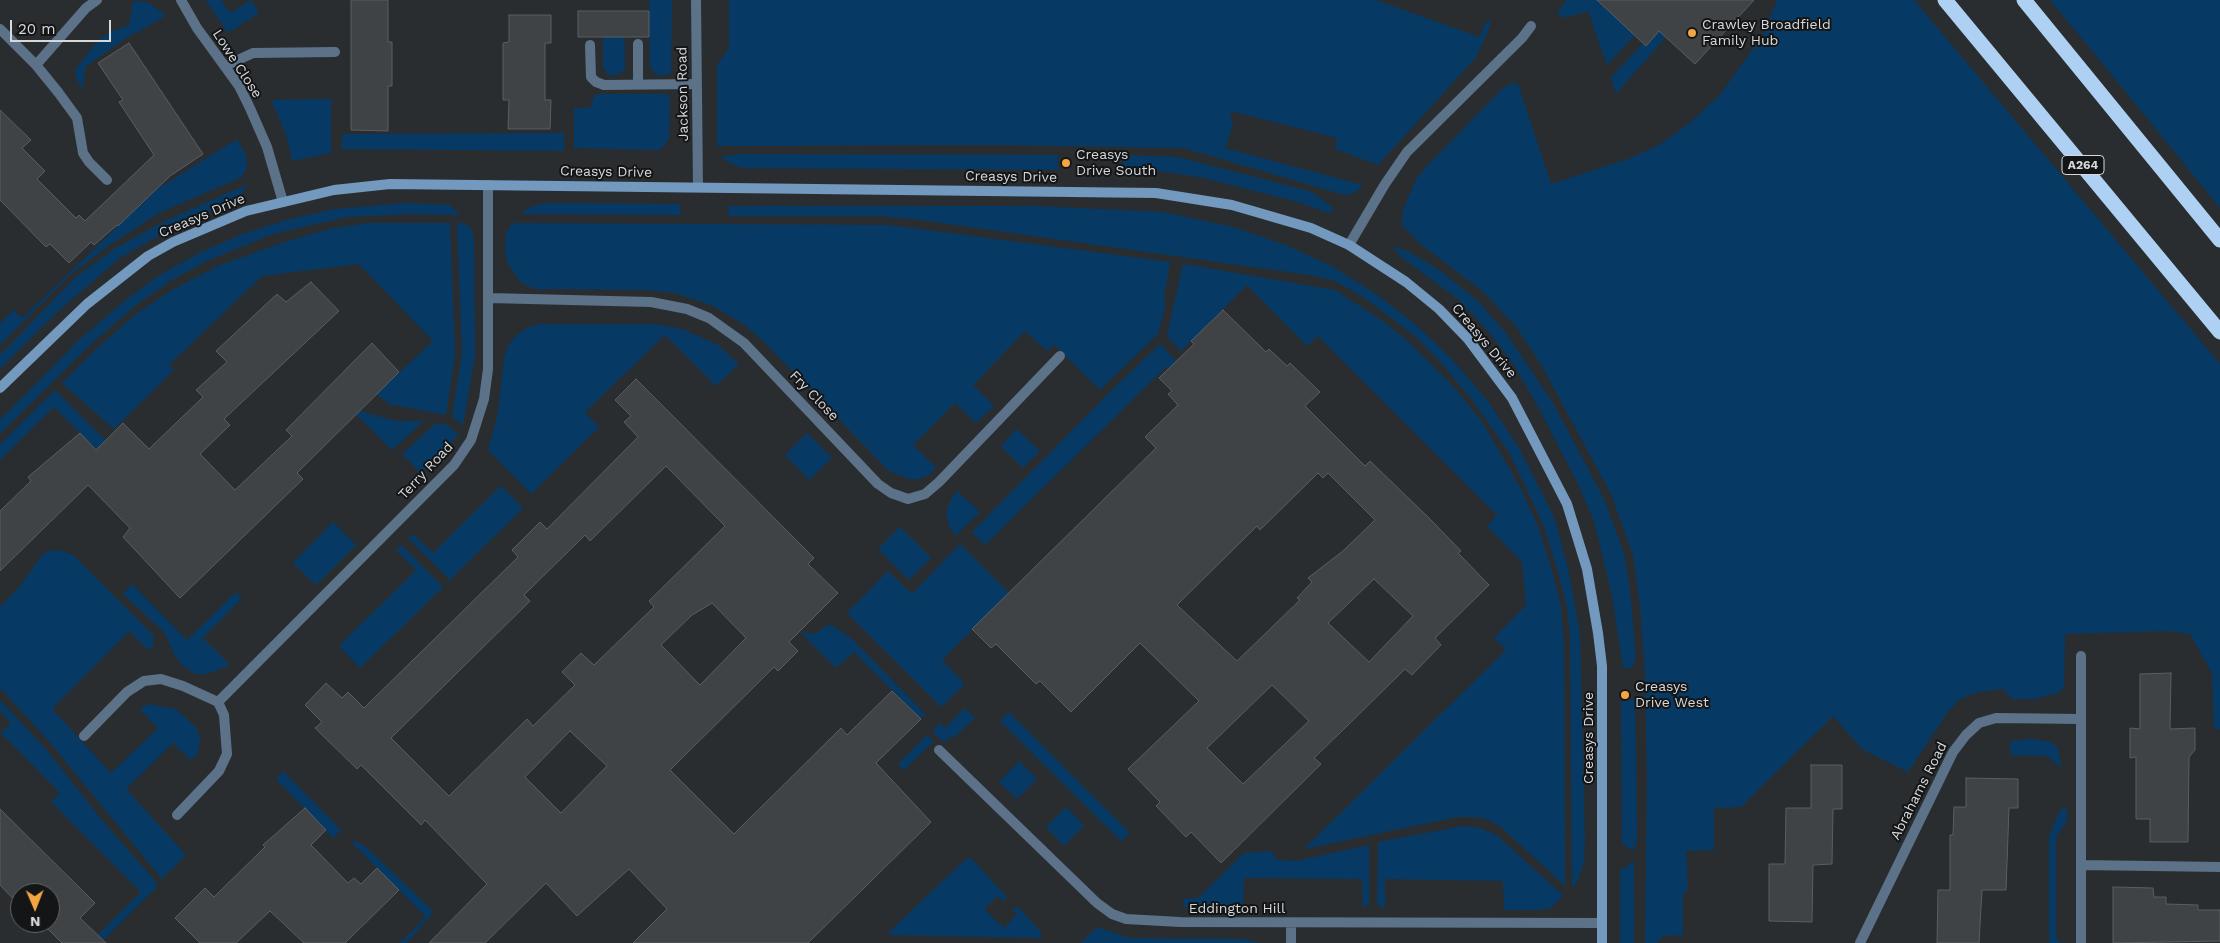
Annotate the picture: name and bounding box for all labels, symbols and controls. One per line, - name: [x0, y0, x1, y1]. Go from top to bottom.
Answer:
- scale bar: [12, 10, 114, 42]
- place label: Crawley Broadfield Family Hub: [1702, 17, 1831, 49]
- text: 20 m: [18, 20, 56, 38]
- street label: Lowe Close: [209, 27, 265, 101]
- marker: Crawley Broadfield Family Hub: [1686, 27, 1698, 39]
- street label: Jackson Road: [674, 47, 692, 141]
- place label: Creasys Drive South: [1076, 147, 1156, 180]
- road number: A264: [2062, 156, 2104, 174]
- marker: Creasys Drive South: [1060, 157, 1072, 169]
- street label: Creasys Drive: [560, 163, 652, 181]
- street label: Creasys Drive: [965, 168, 1057, 186]
- street label: Creasys Drive: [156, 190, 248, 242]
- street label: Creasys Drive: [1448, 300, 1520, 382]
- street label: Fry Close: [786, 367, 842, 425]
- street label: Terry Road: [395, 439, 457, 503]
- place label: Creasys Drive West: [1635, 679, 1709, 712]
- marker: Creasys Drive West: [1619, 689, 1631, 701]
- street label: Creasys Drive: [1581, 692, 1597, 784]
- street label: Abrahams Road: [1887, 739, 1951, 843]
- north arrow: [10, 883, 60, 933]
- street label: Eddington Hill: [1189, 901, 1285, 917]
- text: N: [30, 914, 41, 930]

